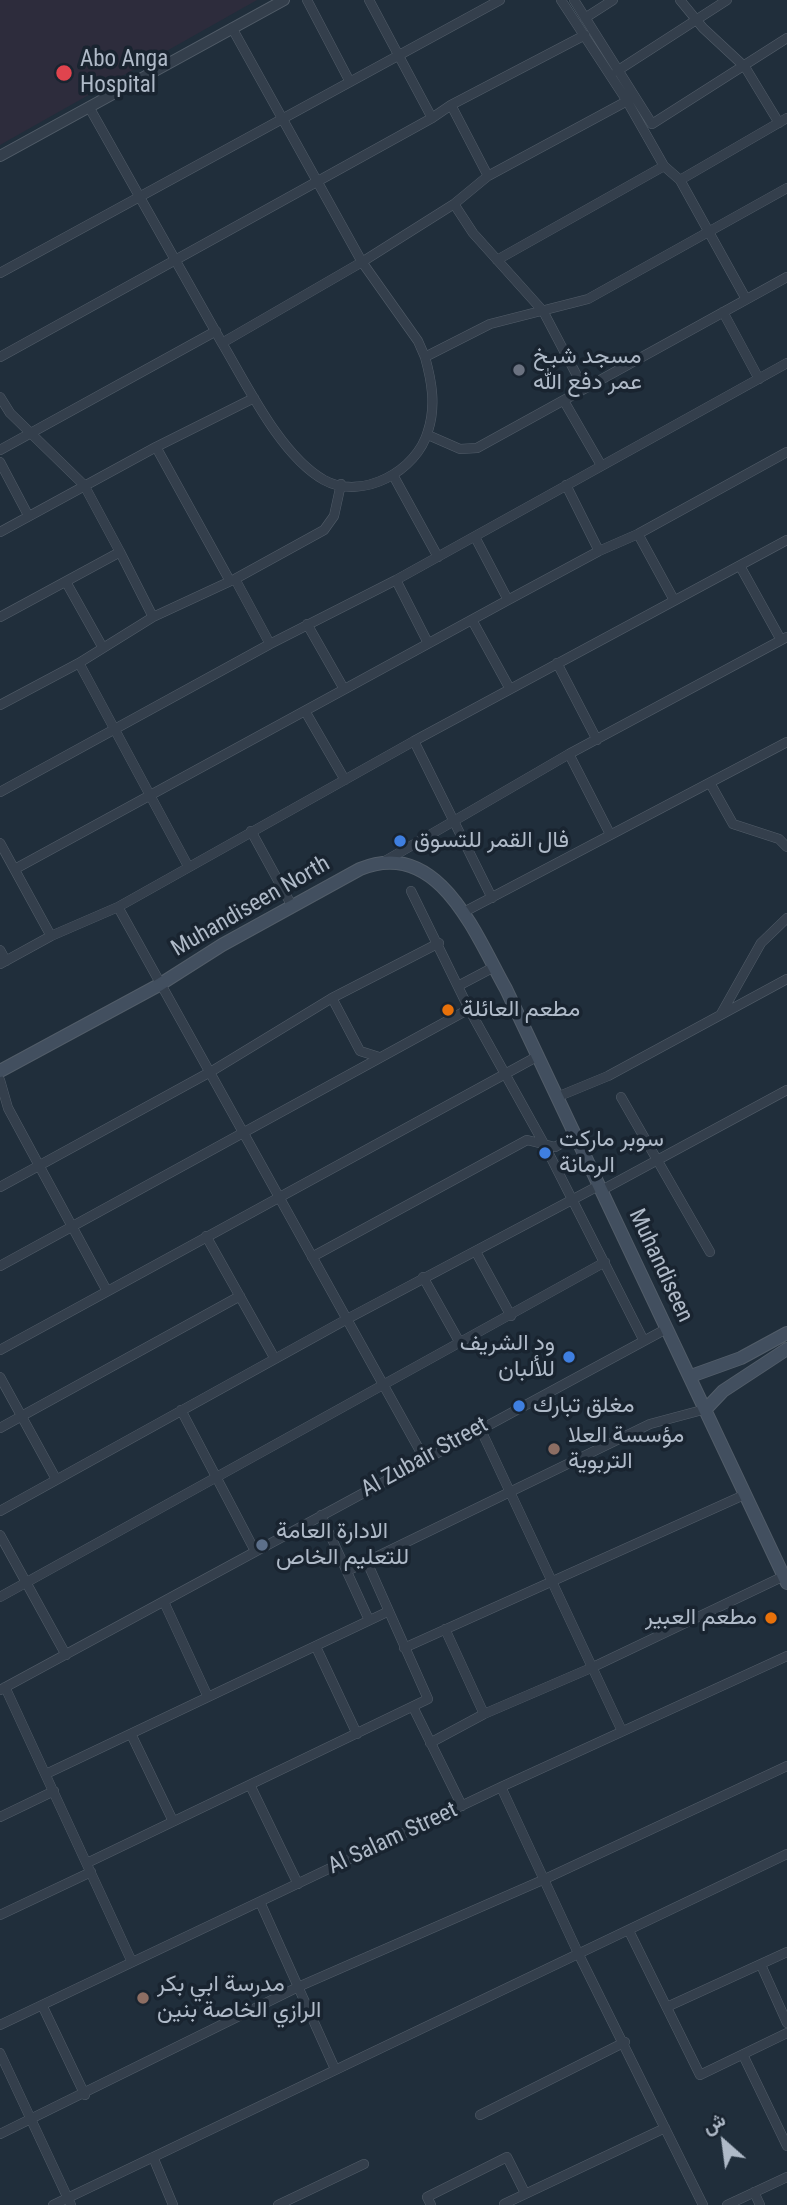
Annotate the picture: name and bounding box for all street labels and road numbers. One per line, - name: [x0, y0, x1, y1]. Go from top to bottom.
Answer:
- street label: Muhandiseen North: [167, 851, 335, 963]
- street label: Muhandiseen: [622, 1205, 698, 1327]
- street label: Al Zubair Street: [357, 1412, 493, 1504]
- street label: Al Salam Street: [324, 1797, 462, 1881]

